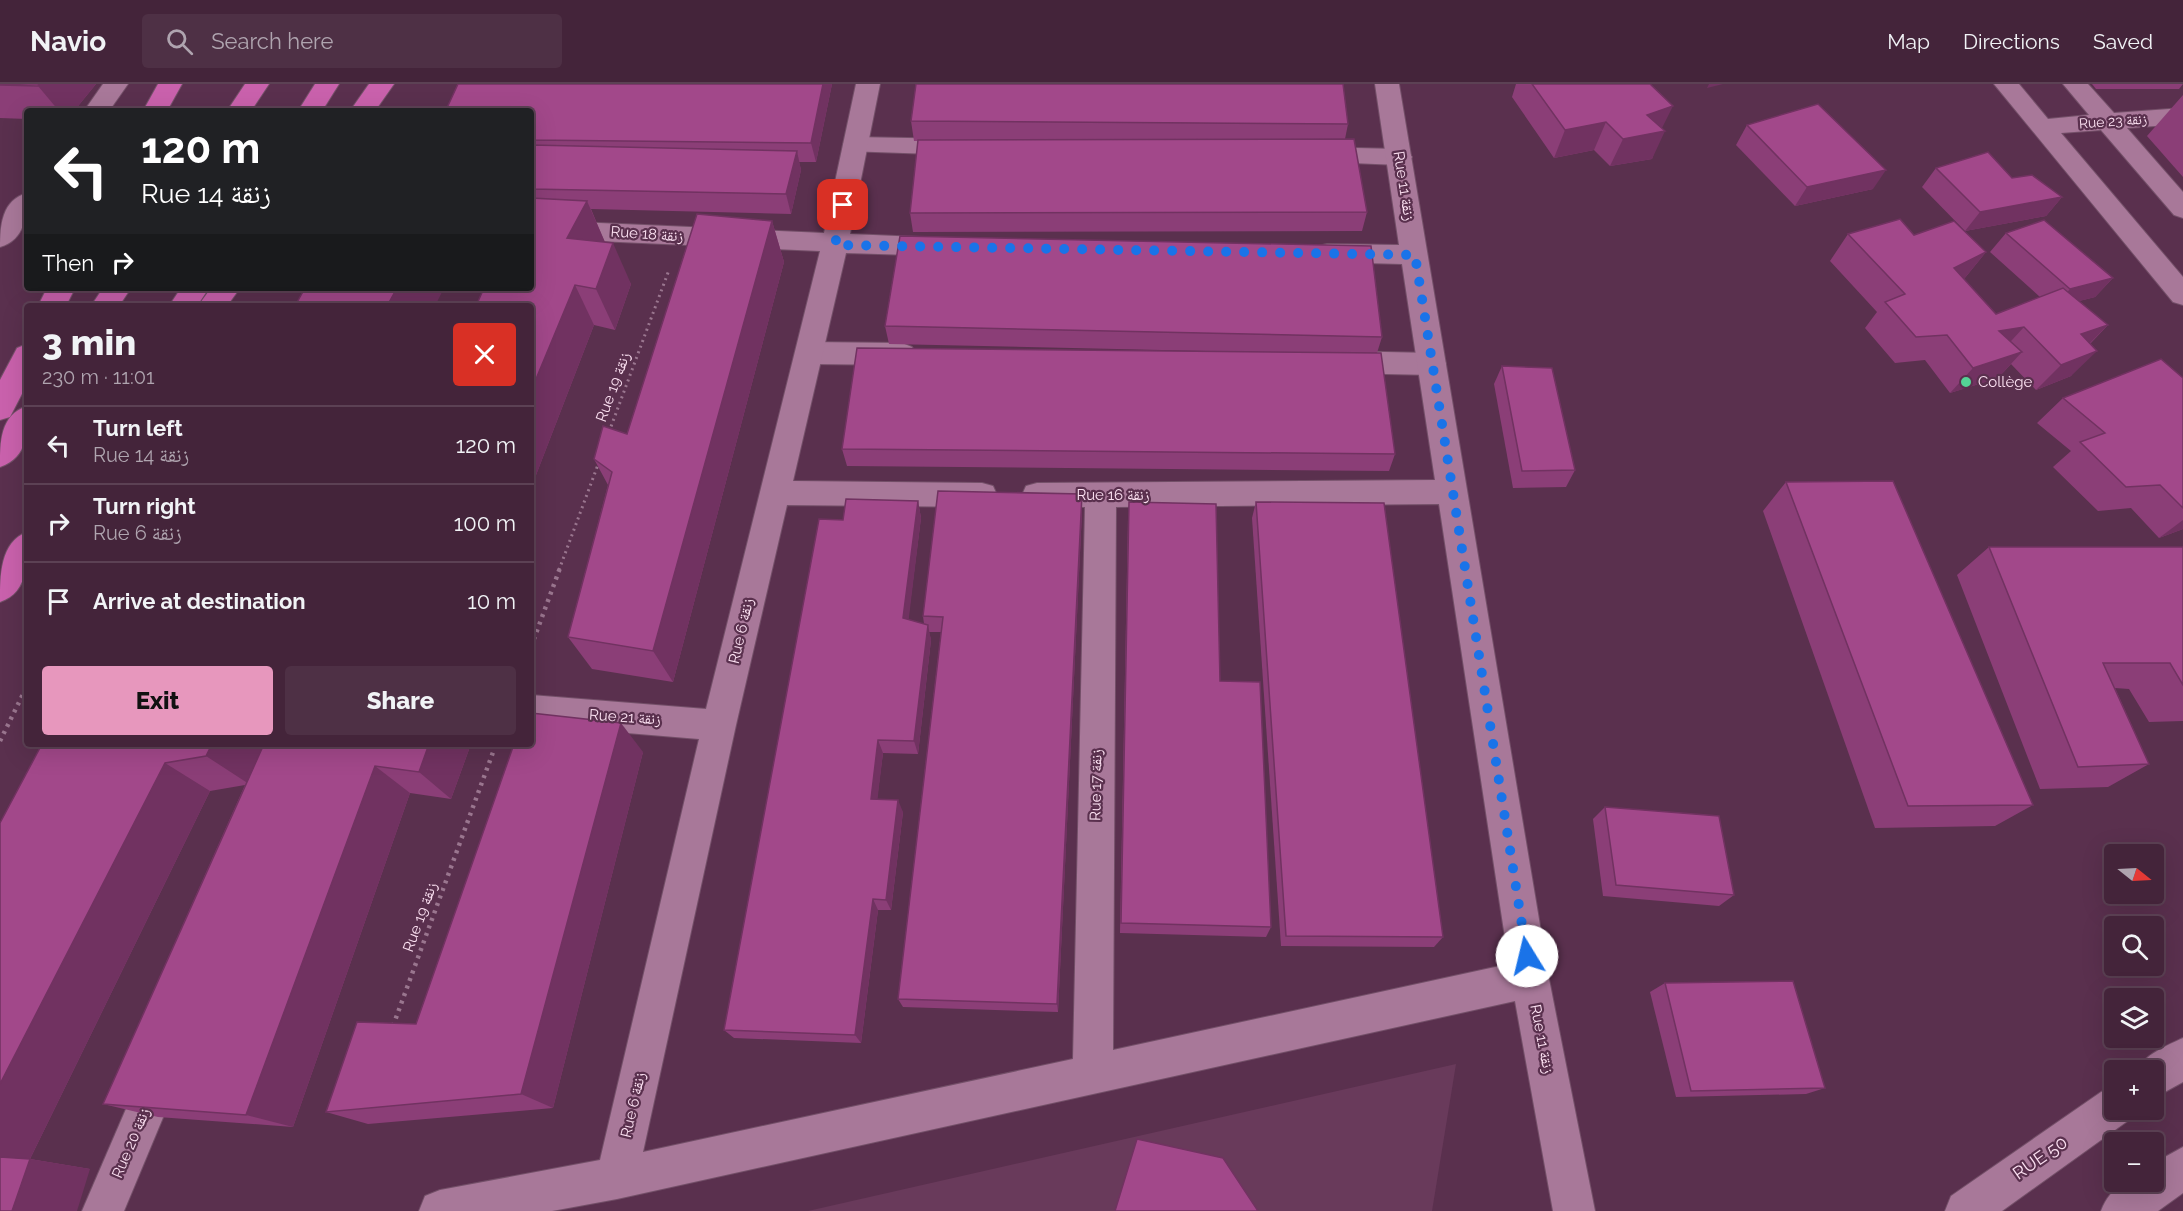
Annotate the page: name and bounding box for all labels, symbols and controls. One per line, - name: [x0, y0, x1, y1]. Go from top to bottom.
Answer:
- search box: [142, 14, 562, 68]
- text: Navio: [30, 25, 106, 58]
- icon: search: [163, 25, 196, 58]
- text: Search here: [211, 28, 333, 54]
- text: Map: [1887, 29, 1930, 54]
- text: Directions: [1963, 29, 2060, 54]
- text: Saved: [2093, 29, 2153, 54]
- street label: Rue 23 زنقة: [2078, 111, 2148, 132]
- text: 120 m: [141, 124, 260, 173]
- icon: left: [42, 132, 120, 210]
- street label: Rue 11 زنقة: [1390, 150, 1418, 222]
- text: Rue 14 زنقة: [141, 178, 271, 209]
- pin: [817, 179, 868, 230]
- icon: arrive: [826, 188, 859, 221]
- street label: Rue 18 زنقة: [610, 222, 684, 246]
- icon: right: [106, 246, 139, 279]
- text: Then: [42, 250, 94, 276]
- text: 3 min: [42, 321, 136, 363]
- button: close: [453, 323, 516, 386]
- street label: Rue 19 زنقة: [592, 350, 634, 424]
- text: 230 m · 11:01: [42, 365, 154, 389]
- place label: Collège: [1978, 373, 2032, 391]
- marker: Collège: [1959, 375, 1973, 389]
- text: Turn left: [93, 415, 183, 441]
- icon: left: [42, 429, 75, 462]
- text: 120 m: [456, 432, 516, 458]
- text: Rue 14 زنقة: [93, 443, 189, 467]
- street label: Rue 16 زنقة: [1076, 486, 1150, 504]
- text: Turn right: [93, 493, 196, 519]
- icon: right: [42, 507, 75, 540]
- text: 100 m: [454, 510, 516, 536]
- text: Rue 6 زنقة: [93, 521, 182, 545]
- icon: arrive: [42, 585, 75, 618]
- text: Arrive at destination: [93, 588, 306, 614]
- text: 10 m: [467, 588, 516, 614]
- street label: Rue 6 زنقة: [725, 596, 757, 665]
- button: Exit: [42, 666, 273, 735]
- button: Share: [285, 666, 516, 735]
- street label: Rue 21 زنقة: [589, 706, 662, 728]
- street label: Rue 17 زنقة: [1086, 749, 1106, 821]
- north arrow: [2104, 844, 2164, 904]
- map controls: [2104, 844, 2164, 1192]
- street label: Rue 19 زنقة: [399, 880, 441, 954]
- button: search: [2104, 916, 2164, 976]
- position arrow: [1495, 924, 1559, 988]
- button: layers: [2104, 988, 2164, 1048]
- street label: Rue 11 زنقة: [1526, 1003, 1558, 1075]
- button: +: [2104, 1060, 2164, 1120]
- street label: Rue 6 زنقة: [617, 1070, 649, 1139]
- street label: Rue 20 زنقة: [108, 1105, 154, 1181]
- street label: RUE 50: [2008, 1131, 2071, 1184]
- button: −: [2104, 1132, 2164, 1192]

